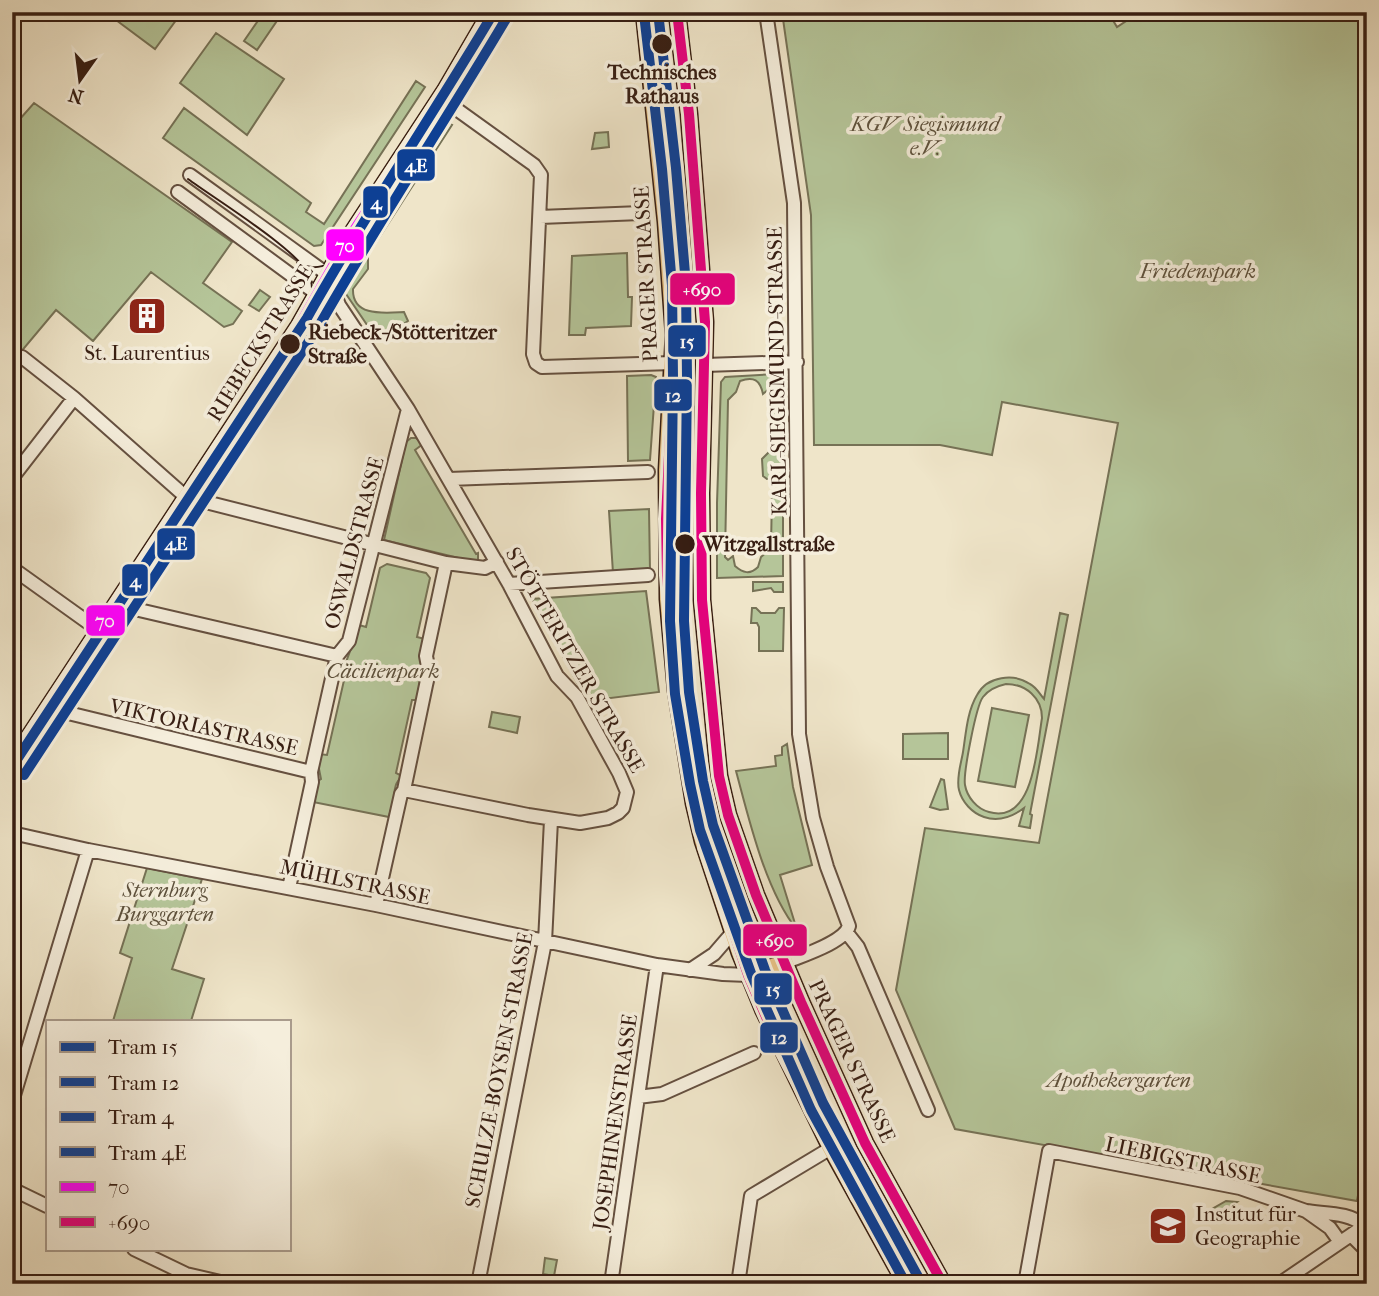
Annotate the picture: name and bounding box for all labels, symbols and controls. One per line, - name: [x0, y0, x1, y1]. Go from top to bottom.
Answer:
- marker: Technisches Rathaus: [650, 32, 674, 56]
- north arrow: [46, 46, 116, 116]
- place label: Technisches Rathaus: [607, 60, 717, 108]
- text: N: [66, 83, 86, 108]
- park label: KGV Siegismund e.V.: [849, 112, 1002, 160]
- line badge: 4E: [396, 148, 436, 182]
- text: 4E: [404, 155, 428, 177]
- line badge: 4: [362, 185, 389, 219]
- street label: PRAGER STRASSE: [629, 185, 663, 363]
- text: 4: [369, 192, 382, 214]
- street label: KARL-SIEGISMUND-STRASSE: [762, 226, 792, 516]
- line badge: 70: [325, 228, 365, 262]
- text: 70: [334, 235, 355, 257]
- park label: Friedenspark: [1139, 259, 1256, 283]
- street label: RIEBECKSTRASSE: [202, 260, 318, 426]
- line badge: +690: [669, 272, 736, 306]
- text: +690: [683, 279, 721, 301]
- building icon: St. Laurentius: [126, 295, 168, 337]
- place label: Riebeck-/Stötteritzer Straße: [308, 320, 498, 368]
- line badge: 15: [667, 324, 707, 358]
- text: 15: [680, 331, 694, 353]
- marker: Riebeck-/Stötteritzer Straße: [278, 332, 302, 356]
- place label: St. Laurentius: [84, 341, 210, 365]
- line badge: 12: [653, 378, 693, 412]
- text: 12: [665, 385, 682, 407]
- street label: OSWALDSTRASSE: [319, 454, 389, 632]
- line badge: 4E: [156, 527, 196, 561]
- marker: Witzgallstraße: [673, 532, 697, 556]
- place label: Witzgallstraße: [702, 532, 835, 556]
- text: 4E: [164, 533, 188, 555]
- street label: STÖTTERITZER STRASSE: [501, 543, 650, 777]
- line badge: 4: [121, 563, 149, 597]
- text: 4: [128, 570, 141, 592]
- line badge: 70: [85, 604, 126, 637]
- text: 70: [94, 610, 115, 632]
- park label: Cäcilienpark: [327, 659, 439, 683]
- street label: VIKTORIASTRASSE: [106, 693, 301, 760]
- street label: MÜHLSTRASSE: [278, 854, 433, 910]
- park label: Sternburg Burggarten: [115, 878, 214, 926]
- line badge: +690: [742, 923, 808, 957]
- street label: SCHULZE-BOYSEN-STRASSE: [460, 930, 538, 1210]
- text: +690: [756, 930, 794, 952]
- line badge: 15: [753, 972, 793, 1006]
- street label: PRAGER STRASSE: [804, 976, 900, 1146]
- text: 15: [766, 979, 780, 1001]
- street label: JOSEPHINENSTRASSE: [588, 1012, 642, 1234]
- legend: [46, 1020, 290, 1250]
- line badge: 12: [759, 1021, 799, 1054]
- text: 12: [771, 1027, 788, 1049]
- text: Tram 15: [108, 1035, 178, 1059]
- park label: Apothekergarten: [1044, 1068, 1191, 1092]
- text: Tram 12: [108, 1071, 180, 1095]
- text: Tram 4: [108, 1105, 174, 1129]
- street label: LIEBIGSTRASSE: [1103, 1132, 1263, 1188]
- text: Tram 4E: [108, 1141, 187, 1165]
- text: 70: [108, 1175, 130, 1199]
- place label: Institut für Geographie: [1195, 1202, 1300, 1250]
- school or university icon: Institut für Geographie: [1147, 1205, 1189, 1247]
- text: +690: [108, 1211, 150, 1235]

